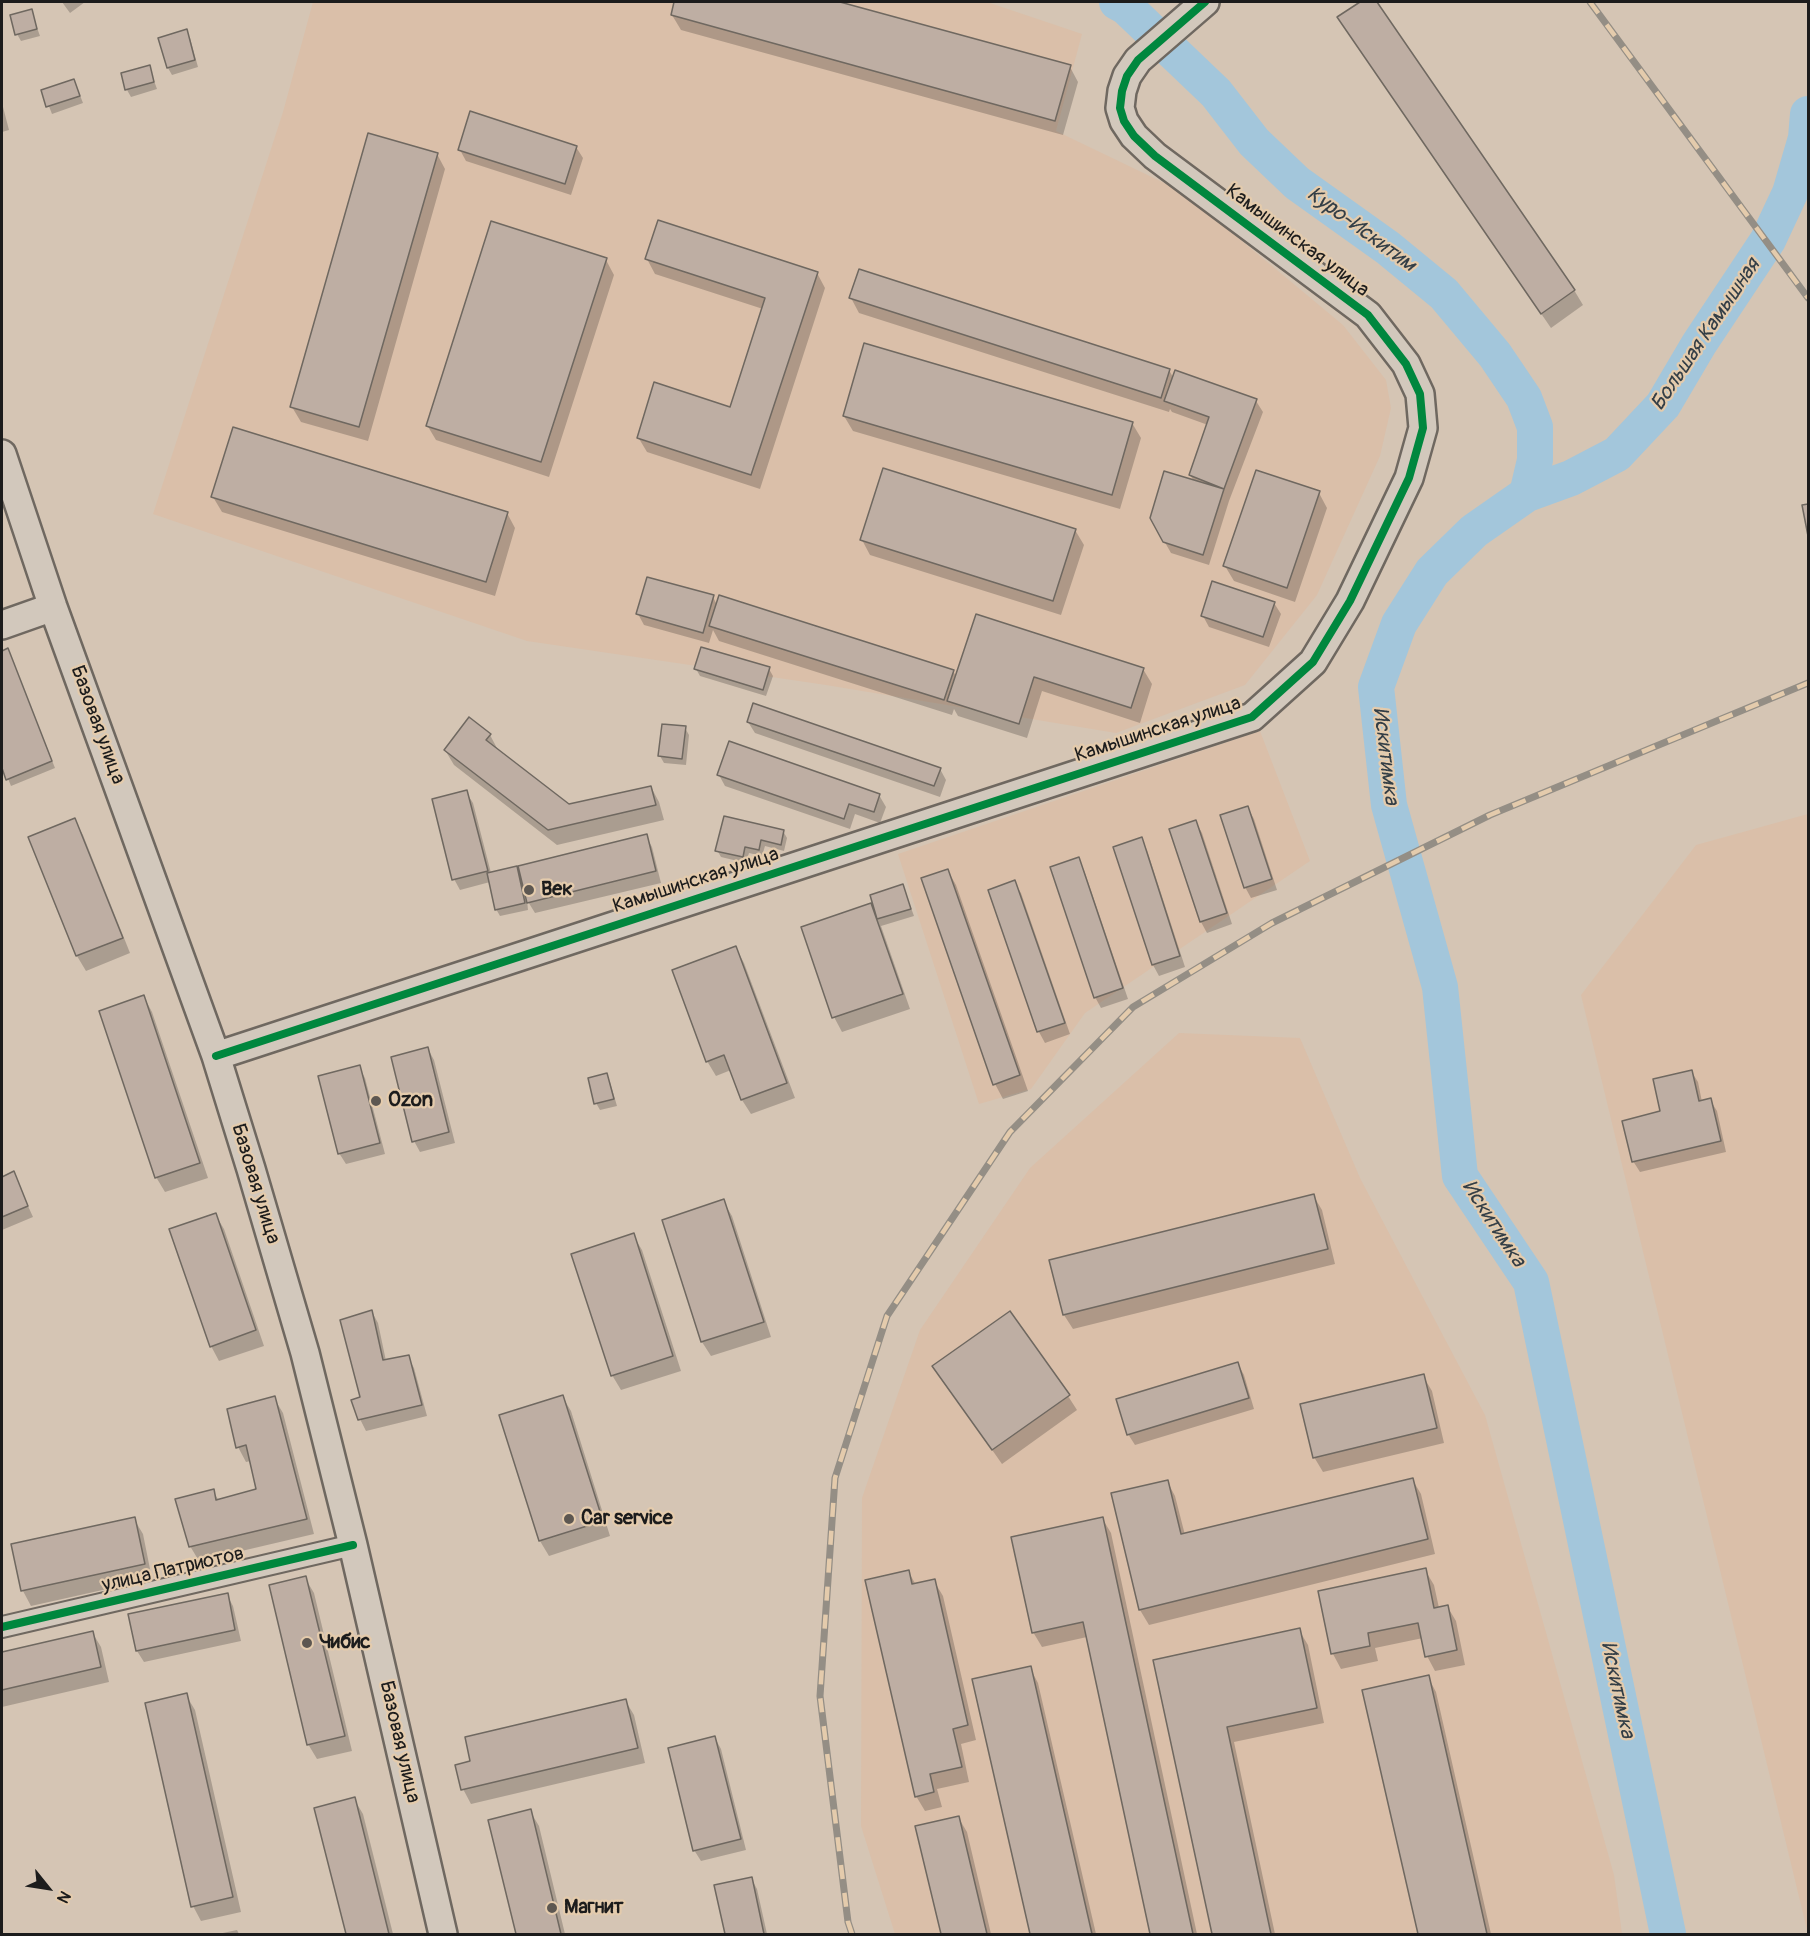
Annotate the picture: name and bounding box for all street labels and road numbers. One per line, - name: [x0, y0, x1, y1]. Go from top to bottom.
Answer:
- street label: Камышинская улица: [1221, 179, 1373, 303]
- street label: Базовая улица: [64, 662, 130, 788]
- street label: Камышинская улица: [1072, 692, 1244, 768]
- street label: Камышинская улица: [610, 843, 782, 919]
- street label: Базовая улица: [225, 1121, 285, 1247]
- street label: улица Патриотов: [100, 1542, 246, 1598]
- street label: Базовая улица: [373, 1679, 425, 1805]

